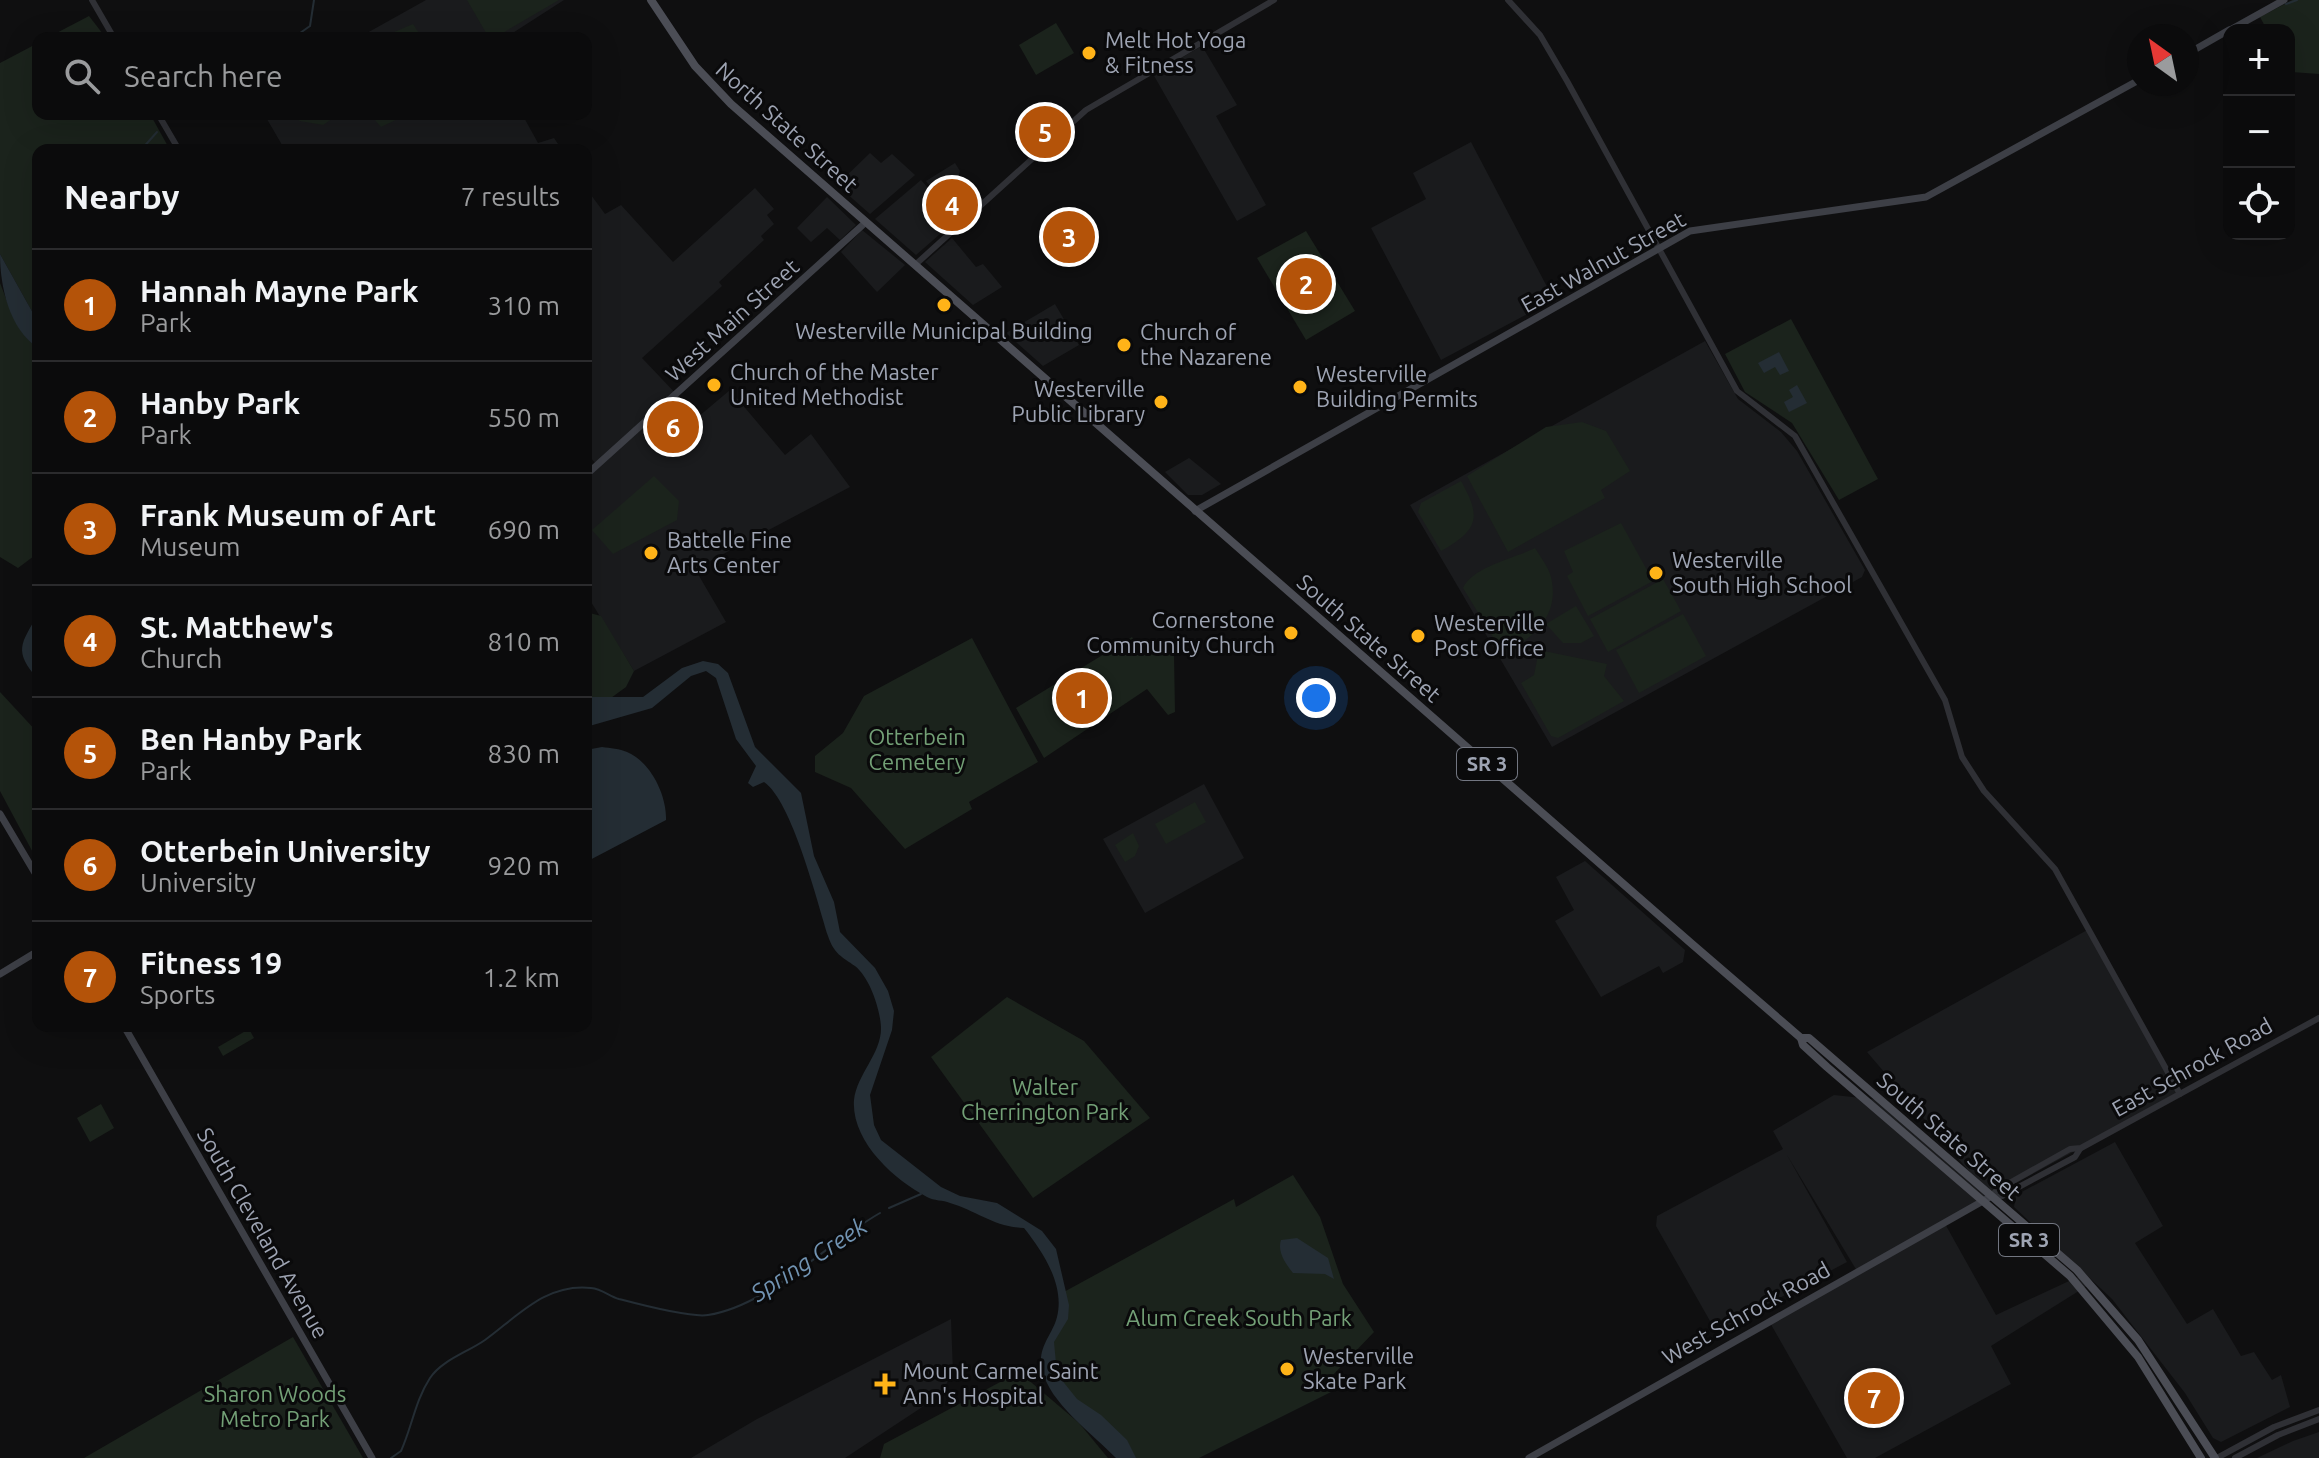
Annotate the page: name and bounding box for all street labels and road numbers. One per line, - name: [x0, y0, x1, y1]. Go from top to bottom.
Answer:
- street label: North State Street: [711, 57, 864, 197]
- street label: East Walnut Street: [1516, 206, 1690, 317]
- street label: West Main Street: [660, 253, 804, 386]
- street label: South State Street: [1293, 569, 1446, 707]
- road number: SR 3: [1457, 748, 1517, 780]
- street label: East Schrock Road: [2107, 1012, 2276, 1121]
- street label: South State Street: [1873, 1067, 2026, 1205]
- street label: South Cleveland Avenue: [193, 1123, 334, 1343]
- road number: SR 3: [1999, 1224, 2059, 1256]
- street label: West Schrock Road: [1657, 1256, 1834, 1369]

